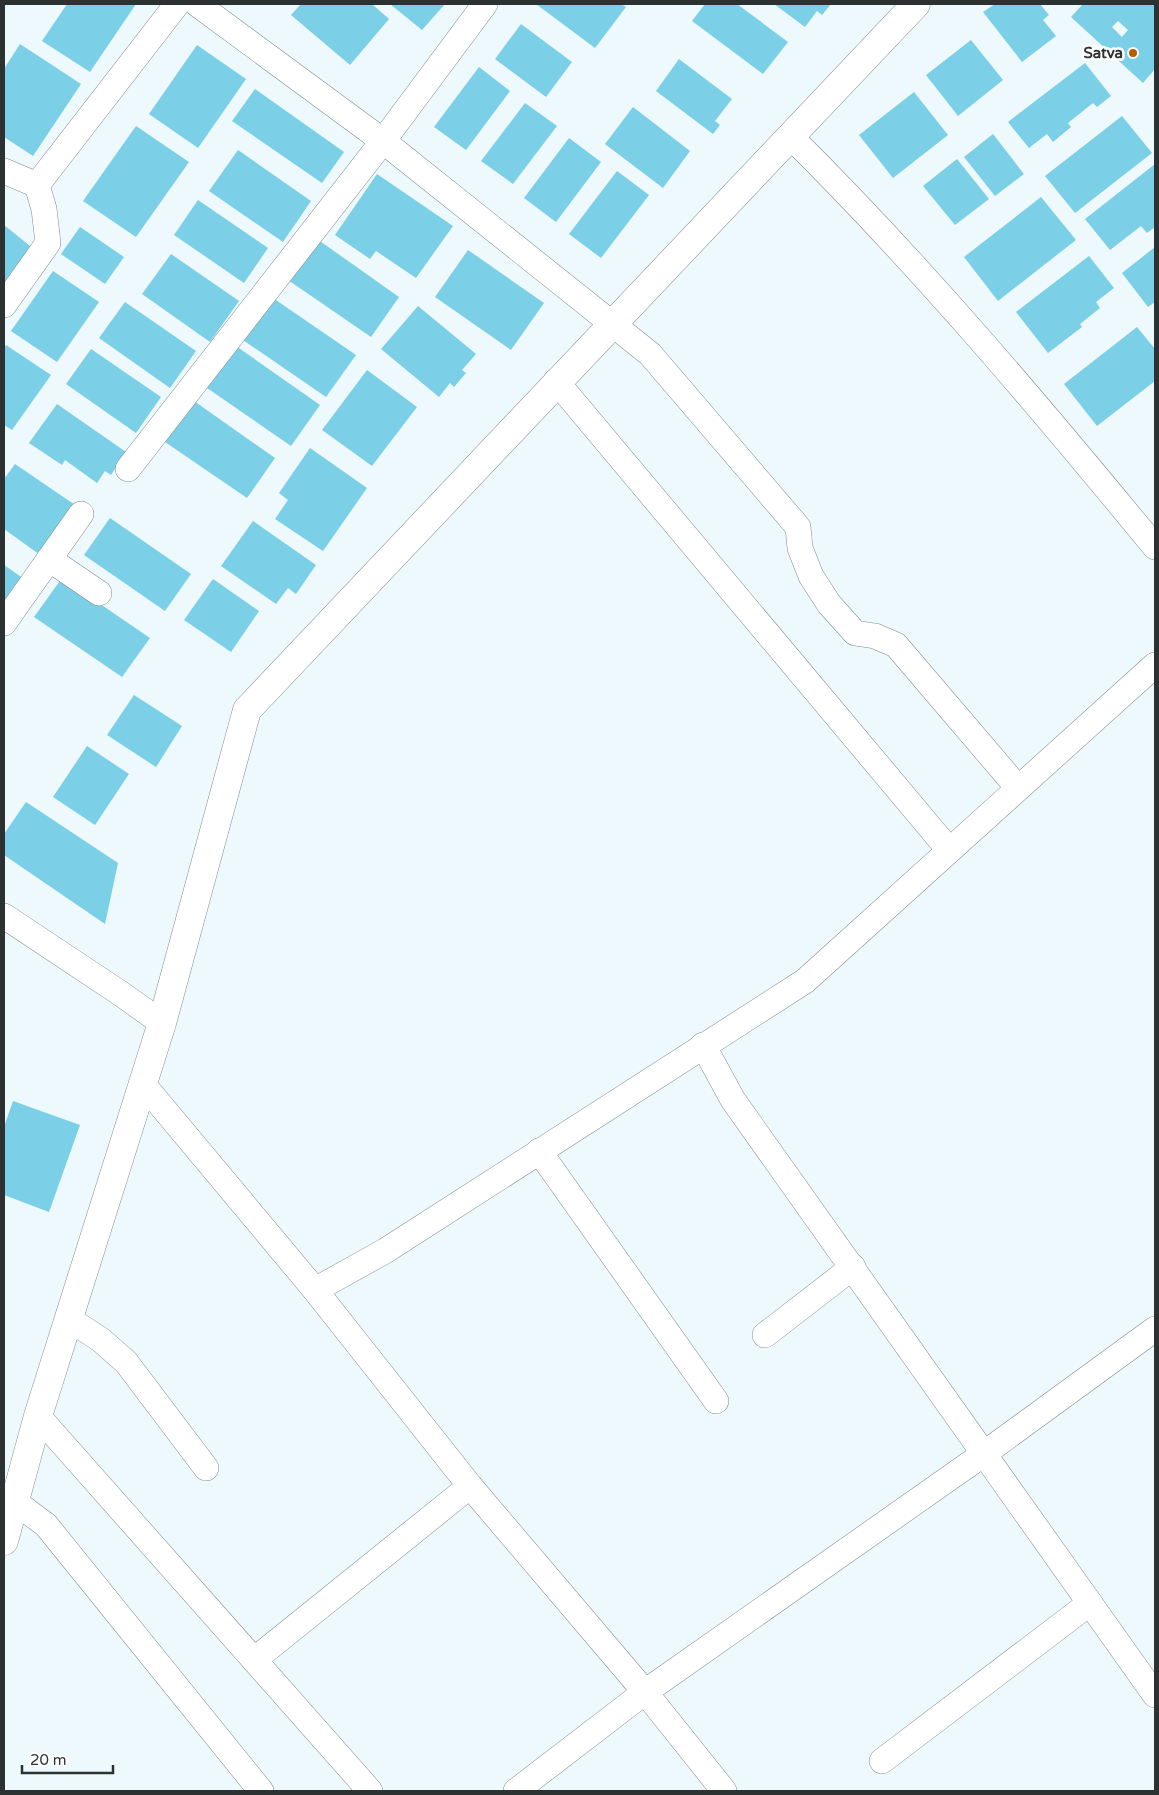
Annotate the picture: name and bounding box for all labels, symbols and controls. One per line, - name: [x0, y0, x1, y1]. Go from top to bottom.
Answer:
- place label: Satva: [1084, 44, 1123, 62]
- marker: Satva: [1127, 47, 1139, 59]
- scale bar: [22, 1742, 114, 1774]
- text: 20 m: [30, 1751, 67, 1769]

